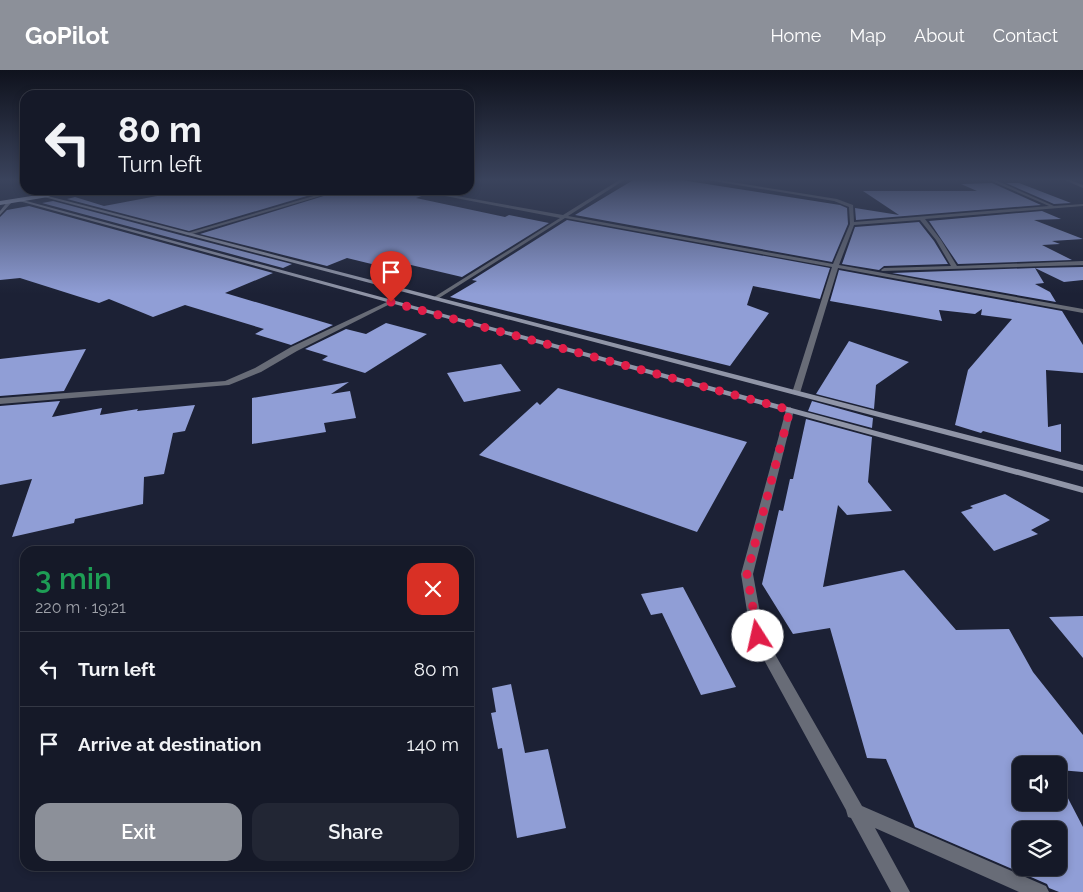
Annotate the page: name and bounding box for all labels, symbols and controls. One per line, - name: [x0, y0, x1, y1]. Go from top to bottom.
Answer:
- text: GoPilot: [25, 21, 109, 50]
- text: Home: [770, 25, 821, 46]
- text: Map: [849, 25, 886, 46]
- text: About: [914, 25, 965, 46]
- text: Contact: [993, 25, 1058, 46]
- text: 80 m: [118, 109, 202, 150]
- icon: left: [35, 110, 100, 175]
- text: Turn left: [118, 151, 202, 177]
- pin: [370, 251, 412, 302]
- icon: arrive: [377, 258, 405, 286]
- text: 3 min: [35, 561, 112, 596]
- button: close: [407, 563, 459, 615]
- text: 220 m · 19:21: [35, 598, 126, 617]
- position arrow: [731, 609, 783, 661]
- icon: left: [35, 655, 63, 683]
- text: Turn left: [78, 658, 155, 680]
- text: 80 m: [414, 658, 459, 680]
- icon: arrive: [35, 730, 63, 758]
- text: Arrive at destination: [78, 733, 262, 755]
- text: 140 m: [407, 733, 459, 755]
- map controls: [1012, 756, 1067, 876]
- button: sound: [1012, 756, 1067, 811]
- button: Exit: [35, 803, 242, 861]
- button: Share: [252, 803, 459, 861]
- button: layers: [1012, 821, 1067, 876]

